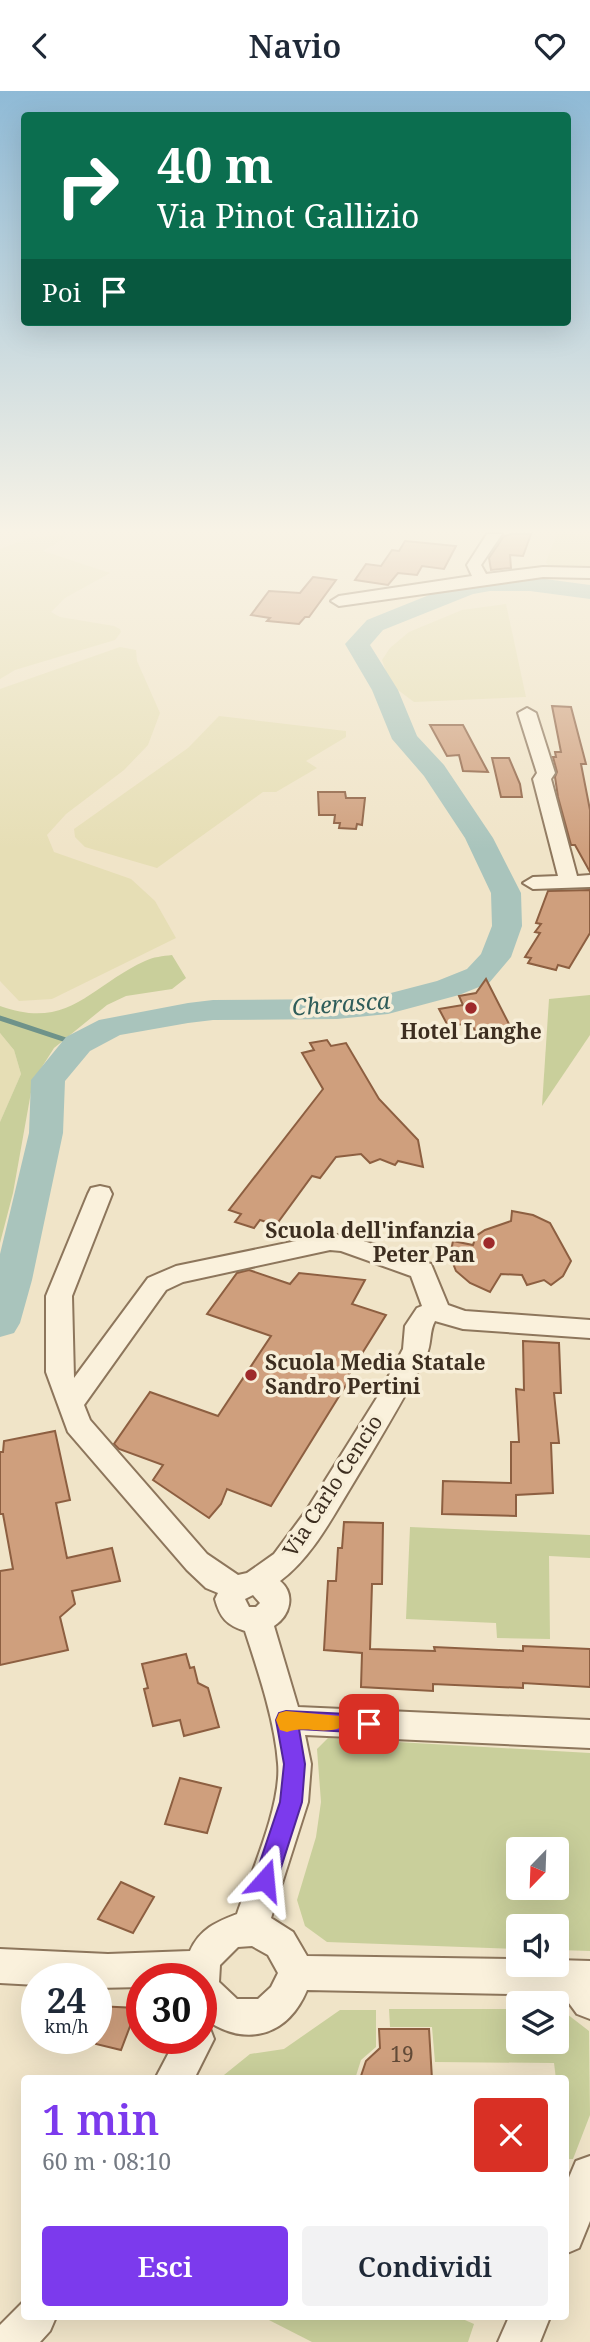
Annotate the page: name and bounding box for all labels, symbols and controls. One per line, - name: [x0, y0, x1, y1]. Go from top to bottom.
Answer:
- text: Navio: [249, 24, 341, 67]
- icon: back: [21, 27, 59, 65]
- icon: heart: [531, 27, 569, 65]
- text: 40 m: [157, 131, 273, 197]
- icon: right: [42, 140, 133, 231]
- text: Via Pinot Gallizio: [157, 194, 419, 237]
- icon: arrive: [95, 273, 133, 311]
- text: Poi: [42, 274, 81, 310]
- water label: Cherasca: [291, 984, 392, 1022]
- marker: Hotel Langhe: [463, 1000, 479, 1016]
- place label: Hotel Langhe: [400, 1017, 542, 1045]
- place label: Scuola dell'infanzia Peter Pan: [265, 1216, 475, 1268]
- marker: Scuola dell'infanzia Peter Pan: [481, 1235, 497, 1251]
- place label: Scuola Media Statale Sandro Pertini: [265, 1348, 485, 1400]
- marker: Scuola Media Statale Sandro Pertini: [243, 1367, 259, 1383]
- street label: Via Carlo Cencio: [276, 1409, 388, 1562]
- pin: [339, 1694, 399, 1754]
- icon: arrive: [350, 1705, 388, 1743]
- north arrow: [506, 1837, 569, 1901]
- map controls: [506, 1837, 569, 2054]
- position arrow: [228, 1843, 302, 1917]
- button: sound: [506, 1914, 569, 1977]
- speed limit sign: 30: [126, 1963, 217, 2054]
- text: 24: [47, 1976, 86, 2023]
- button: layers: [506, 1991, 569, 2054]
- text: km/h: [44, 2014, 89, 2038]
- house number: 19: [390, 2040, 414, 2068]
- text: 1 min: [42, 2090, 159, 2147]
- button: close: [474, 2098, 548, 2172]
- text: 60 m · 08:10: [42, 2145, 171, 2177]
- button: Esci: [42, 2226, 288, 2306]
- button: Condividi: [302, 2226, 548, 2306]

